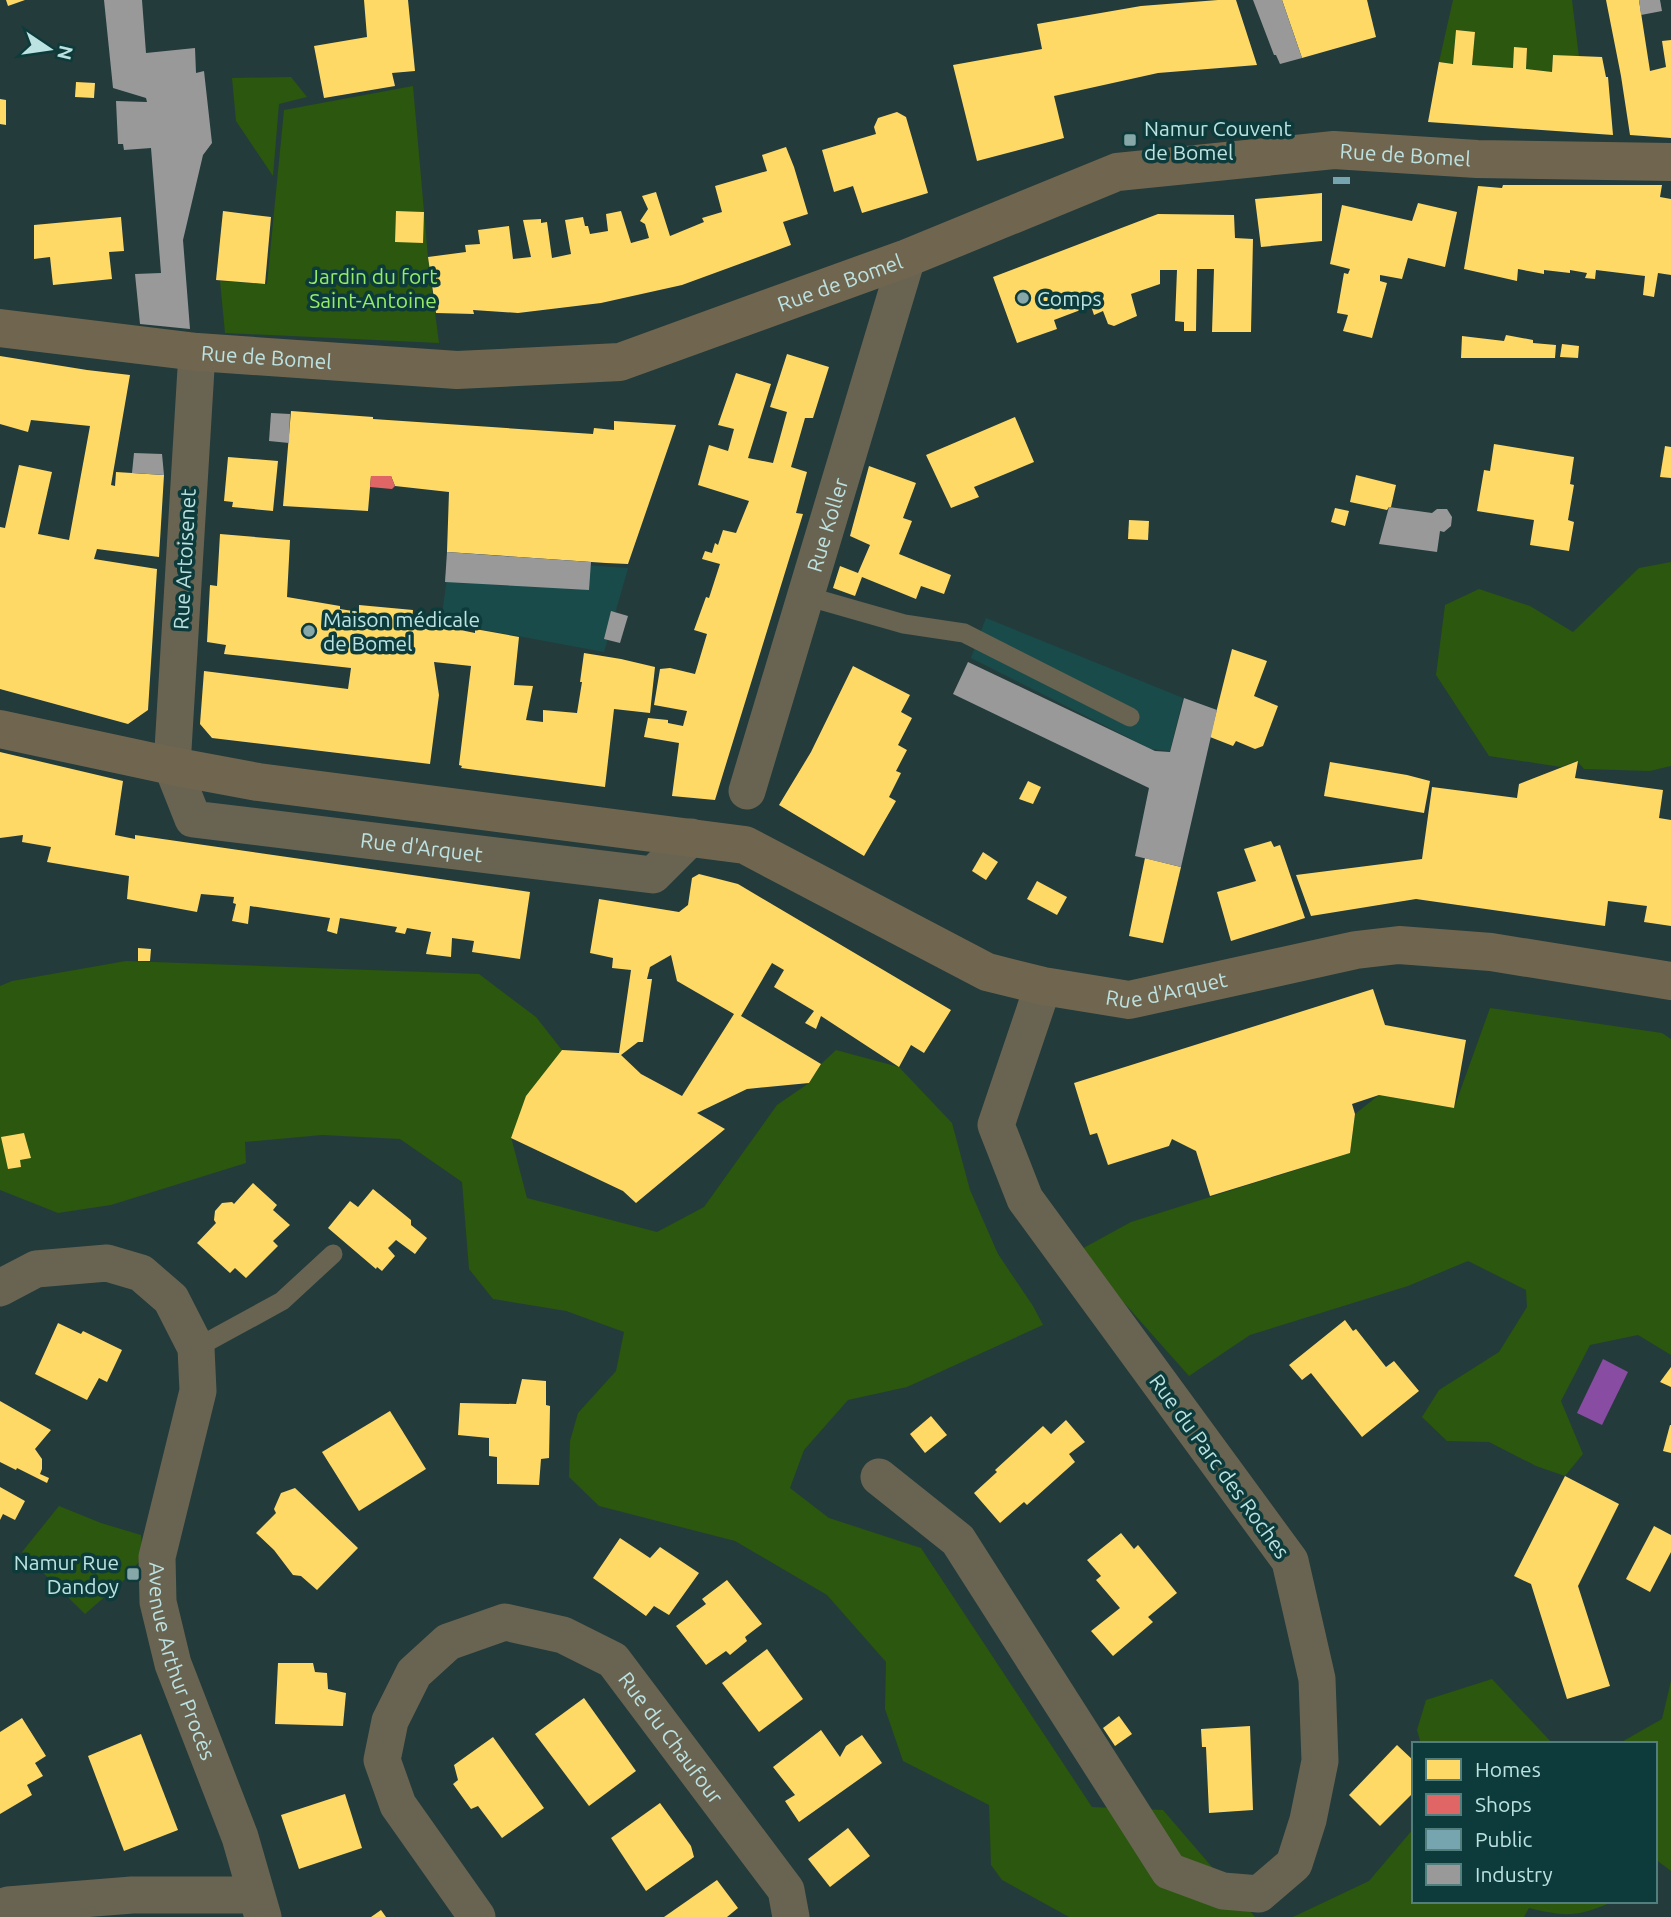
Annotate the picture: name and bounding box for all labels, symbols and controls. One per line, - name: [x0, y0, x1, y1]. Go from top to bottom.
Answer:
- north arrow: [14, 14, 84, 84]
- text: N: [53, 43, 78, 62]
- place label: Namur Couvent de Bomel: [1144, 116, 1292, 164]
- marker: Namur Couvent de Bomel: [1122, 132, 1138, 148]
- street label: Rue de Bomel: [1339, 138, 1471, 171]
- street label: Rue de Bomel: [774, 249, 905, 316]
- park label: Jardin du fort Saint-Antoine: [309, 264, 437, 312]
- place label: Comps: [1037, 286, 1102, 310]
- marker: Comps: [1015, 290, 1031, 306]
- street label: Rue de Bomel: [200, 340, 333, 373]
- street label: Rue Koller: [802, 475, 852, 575]
- street label: Rue Artoisenet: [168, 488, 200, 630]
- place label: Maison médicale de Bomel: [323, 607, 480, 655]
- marker: Maison médicale de Bomel: [301, 623, 317, 639]
- street label: Rue d'Arquet: [359, 827, 484, 866]
- street label: Rue d'Arquet: [1104, 967, 1229, 1012]
- street label: Rue du Parc des Roches: [1145, 1369, 1295, 1563]
- place label: Namur Rue Dandoy: [14, 1550, 119, 1598]
- street label: Avenue Arthur Procès: [145, 1562, 221, 1763]
- marker: Namur Rue Dandoy: [125, 1566, 141, 1582]
- street label: Rue du Chaufour: [614, 1667, 729, 1808]
- legend: [1412, 1742, 1657, 1903]
- text: Homes: [1475, 1757, 1541, 1781]
- text: Shops: [1475, 1792, 1532, 1816]
- text: Public: [1475, 1827, 1532, 1851]
- text: Industry: [1475, 1862, 1553, 1886]

